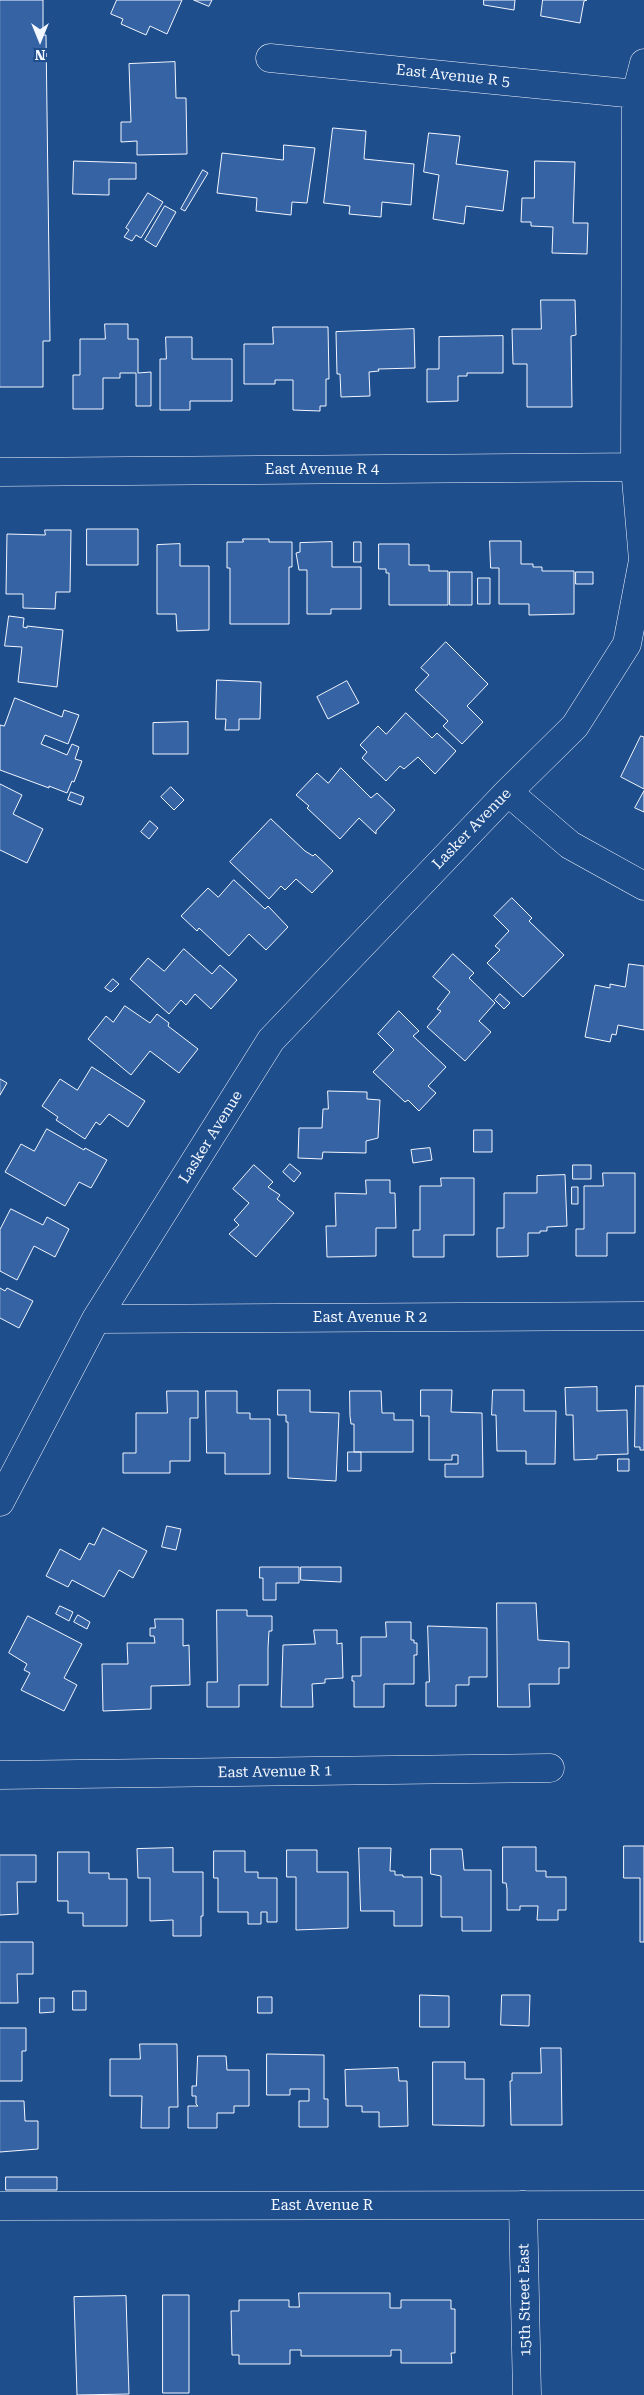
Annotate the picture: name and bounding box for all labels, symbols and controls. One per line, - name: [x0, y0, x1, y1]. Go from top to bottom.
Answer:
- north arrow: [15, 15, 65, 65]
- text: N: [35, 47, 45, 63]
- street label: East Avenue R 5: [395, 61, 511, 91]
- street label: East Avenue R 4: [265, 461, 379, 479]
- street label: Lasker Avenue: [429, 785, 515, 873]
- street label: Lasker Avenue: [175, 1087, 247, 1187]
- street label: East Avenue R 2: [313, 1309, 427, 1327]
- street label: East Avenue R 1: [218, 1762, 332, 1782]
- street label: East Avenue R: [271, 2197, 373, 2215]
- street label: 15th Street East: [515, 2243, 535, 2357]

